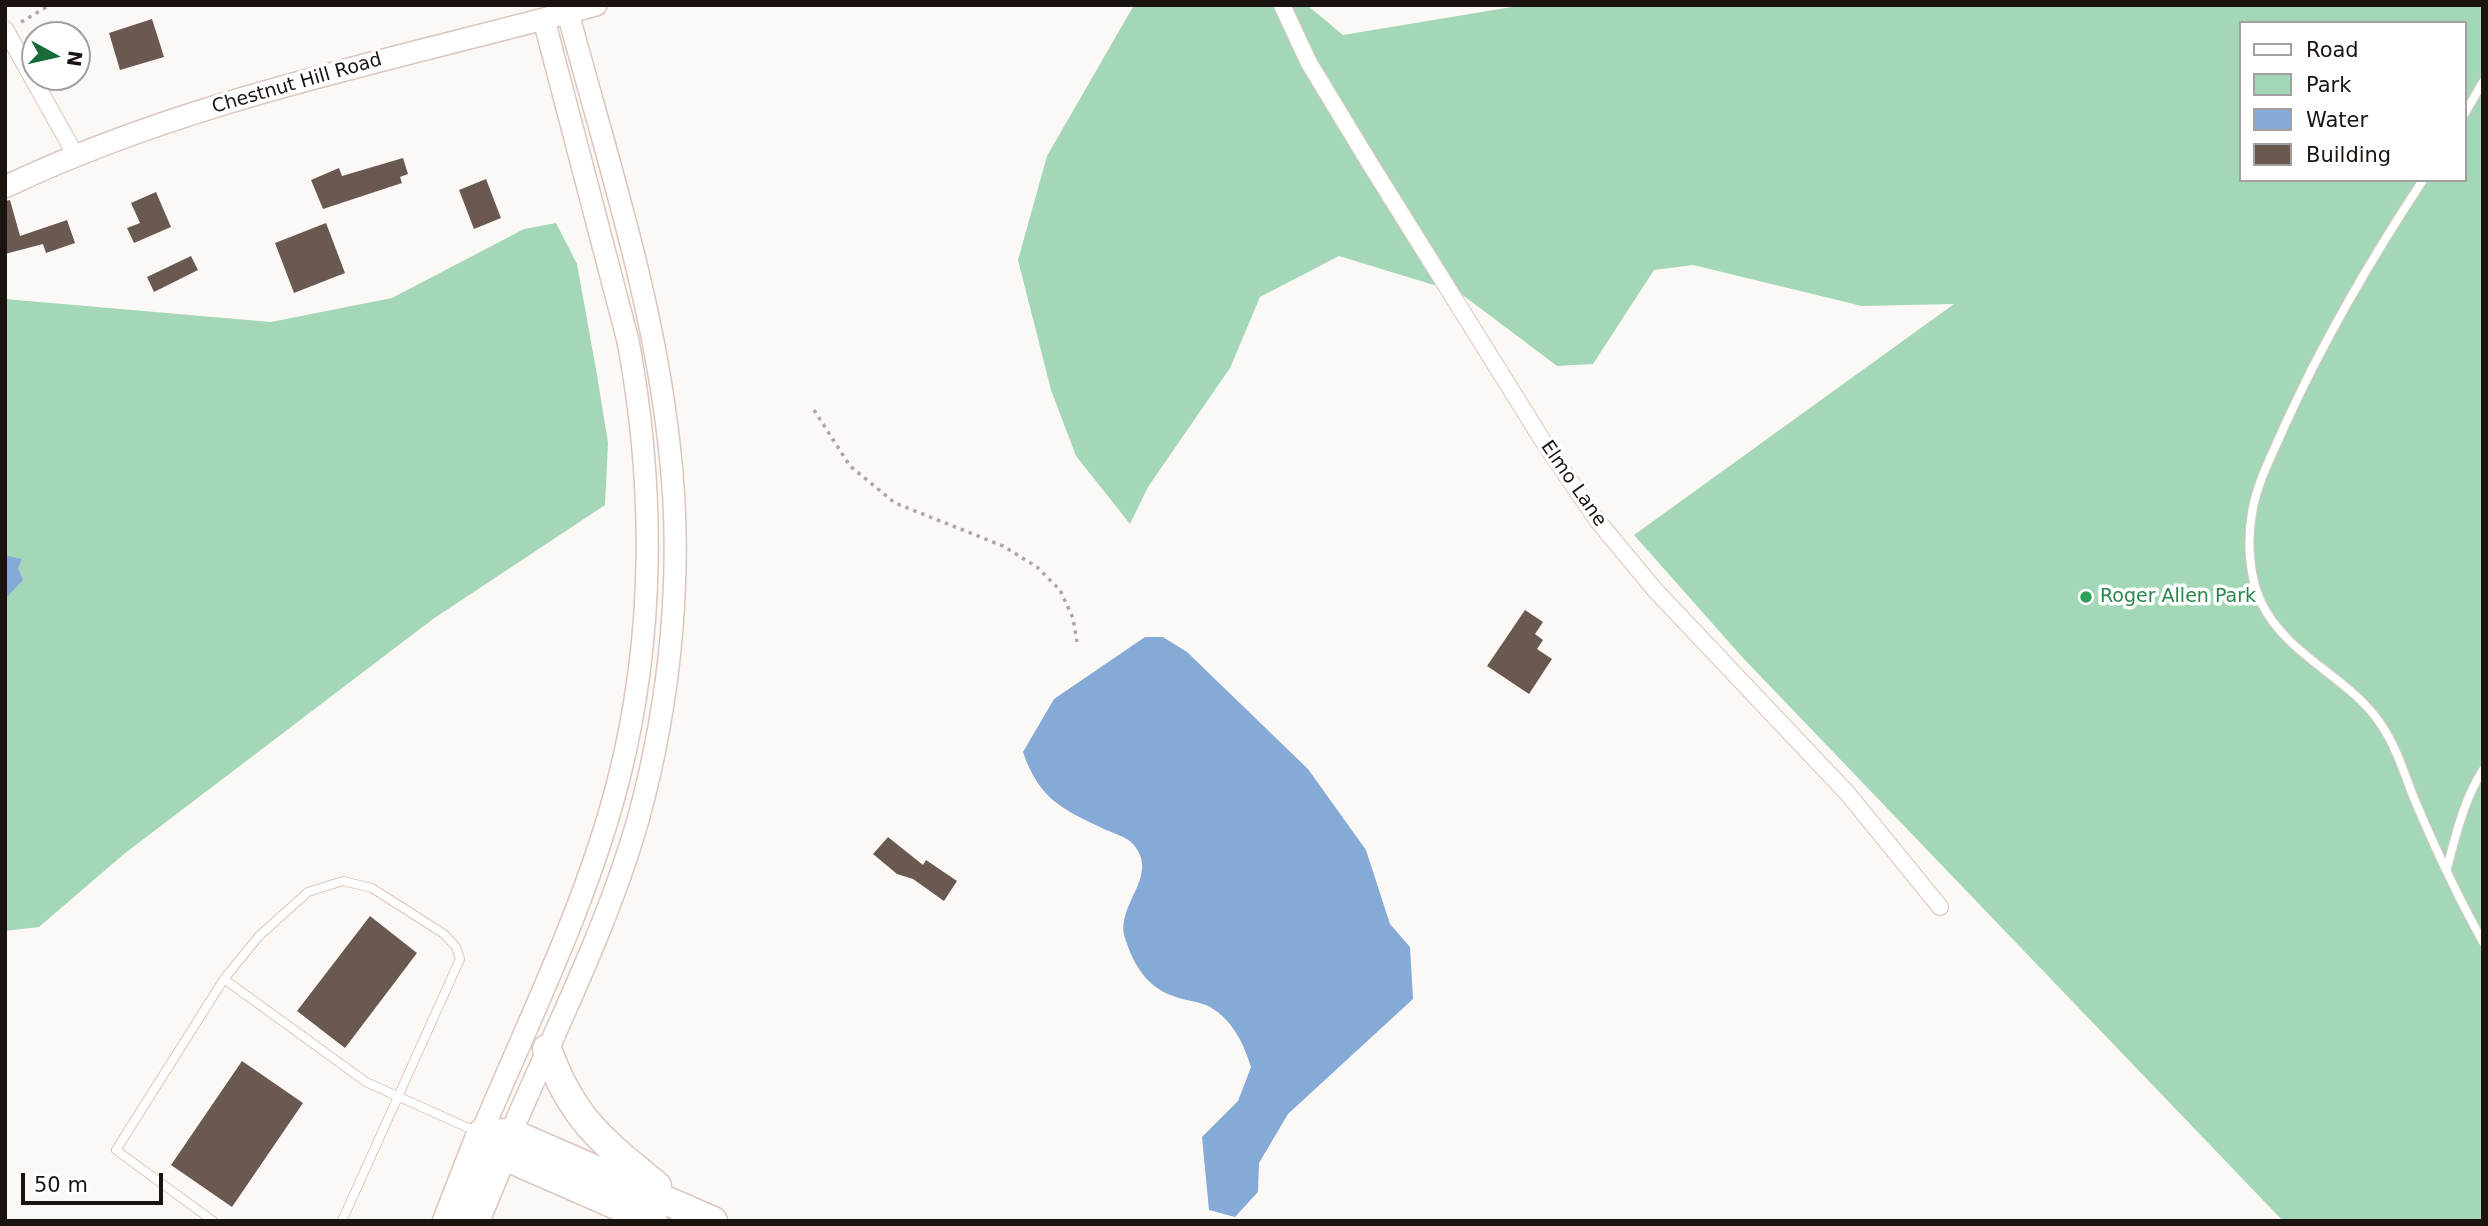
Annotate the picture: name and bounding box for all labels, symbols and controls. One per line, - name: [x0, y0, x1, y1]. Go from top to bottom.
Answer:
- north arrow: [21, 21, 91, 91]
- legend: [2240, 21, 2467, 182]
- text: Road: [2306, 38, 2359, 62]
- text: N: [63, 49, 87, 68]
- street label: Chestnut Hill Road: [209, 49, 385, 119]
- text: Park: [2306, 73, 2351, 97]
- text: Water: [2306, 108, 2368, 132]
- text: Building: [2306, 143, 2391, 167]
- street label: Elmo Lane: [1535, 437, 1611, 531]
- place label: Roger Allen Park: [2100, 586, 2256, 608]
- marker: Roger Allen Park: [2078, 589, 2094, 605]
- scale bar: [24, 1160, 166, 1204]
- text: 50 m: [34, 1173, 88, 1197]

